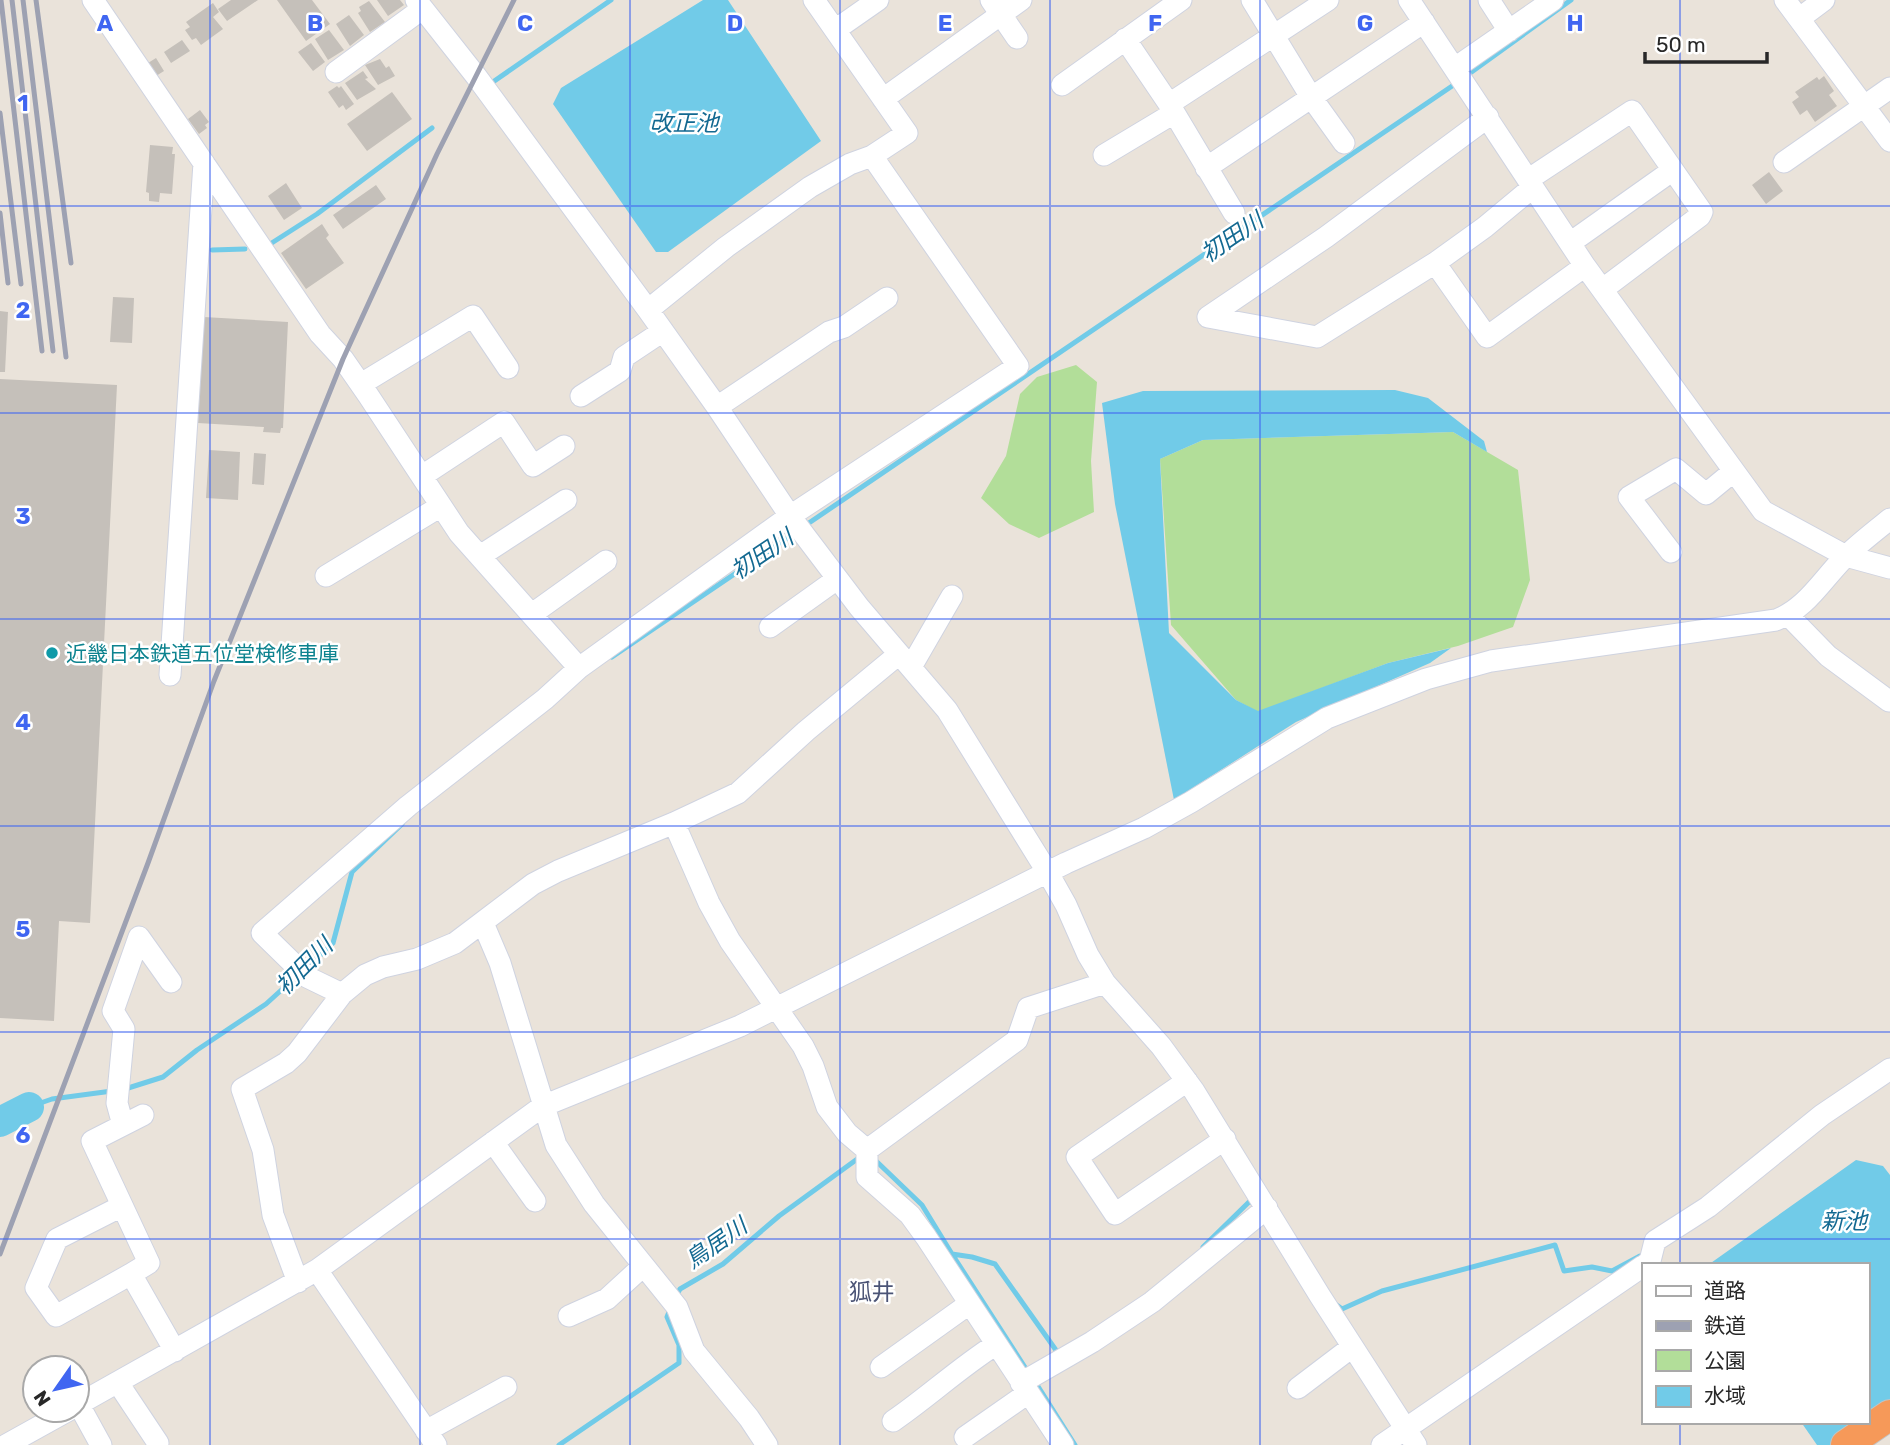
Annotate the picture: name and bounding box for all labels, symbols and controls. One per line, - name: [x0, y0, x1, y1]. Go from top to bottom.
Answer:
- text: A: [97, 9, 114, 37]
- text: B: [307, 9, 323, 37]
- text: C: [517, 9, 533, 37]
- text: D: [727, 9, 743, 37]
- text: E: [938, 9, 952, 37]
- text: F: [1148, 9, 1162, 37]
- text: G: [1357, 9, 1373, 37]
- text: H: [1566, 9, 1584, 37]
- scale bar: [1645, 21, 1768, 65]
- text: 50 m: [1656, 32, 1706, 57]
- text: 1: [17, 89, 29, 117]
- water label: 改正池: [650, 109, 721, 137]
- water label: 初田川: [1196, 204, 1271, 268]
- text: 2: [16, 296, 30, 324]
- text: 3: [15, 502, 31, 530]
- water label: 初田川: [726, 521, 801, 585]
- place label: 近畿日本鉄道五位堂検修車庫: [66, 641, 339, 666]
- marker: 近畿日本鉄道五位堂検修車庫: [44, 645, 60, 661]
- text: 4: [15, 708, 31, 736]
- text: 5: [16, 915, 31, 943]
- water label: 初田川: [270, 930, 340, 1000]
- text: 6: [16, 1121, 31, 1149]
- water label: 新池: [1821, 1207, 1869, 1235]
- water label: 鳥居川: [680, 1210, 755, 1274]
- legend: [1642, 1263, 1869, 1424]
- district label: 狐井: [849, 1278, 895, 1306]
- text: 道路: [1704, 1278, 1746, 1303]
- text: 鉄道: [1704, 1313, 1746, 1338]
- text: 公園: [1704, 1348, 1746, 1373]
- north arrow: [21, 1354, 91, 1424]
- text: 水域: [1704, 1383, 1746, 1408]
- text: N: [29, 1386, 56, 1410]

